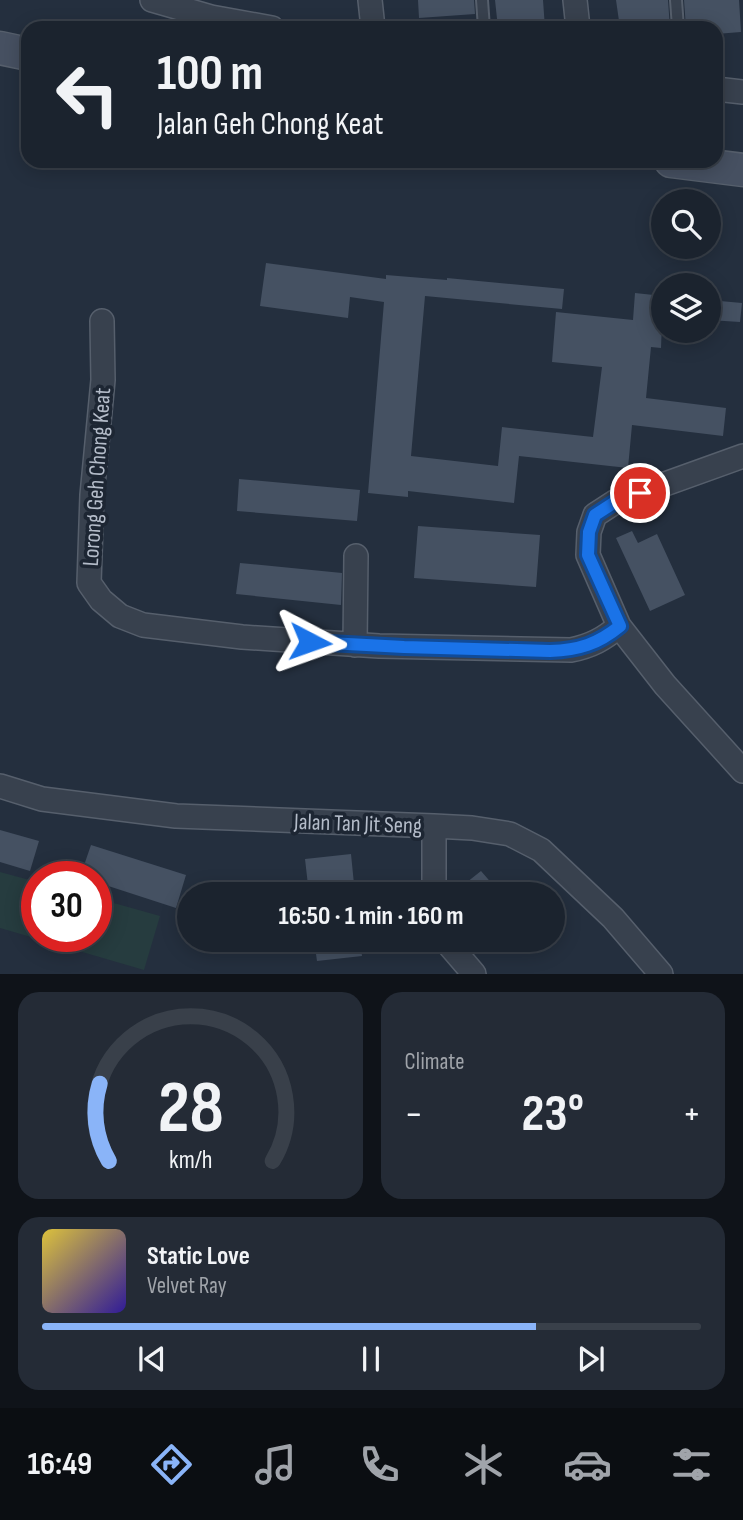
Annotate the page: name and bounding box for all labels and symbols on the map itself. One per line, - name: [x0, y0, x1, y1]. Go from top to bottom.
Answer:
- street label: Lorong Geh Chong Keat: [77, 387, 117, 567]
- pin: [610, 463, 670, 523]
- position arrow: [273, 605, 347, 679]
- street label: Jalan Tan Jit Seng: [292, 808, 422, 840]
- speed limit sign: 30: [21, 861, 112, 952]

